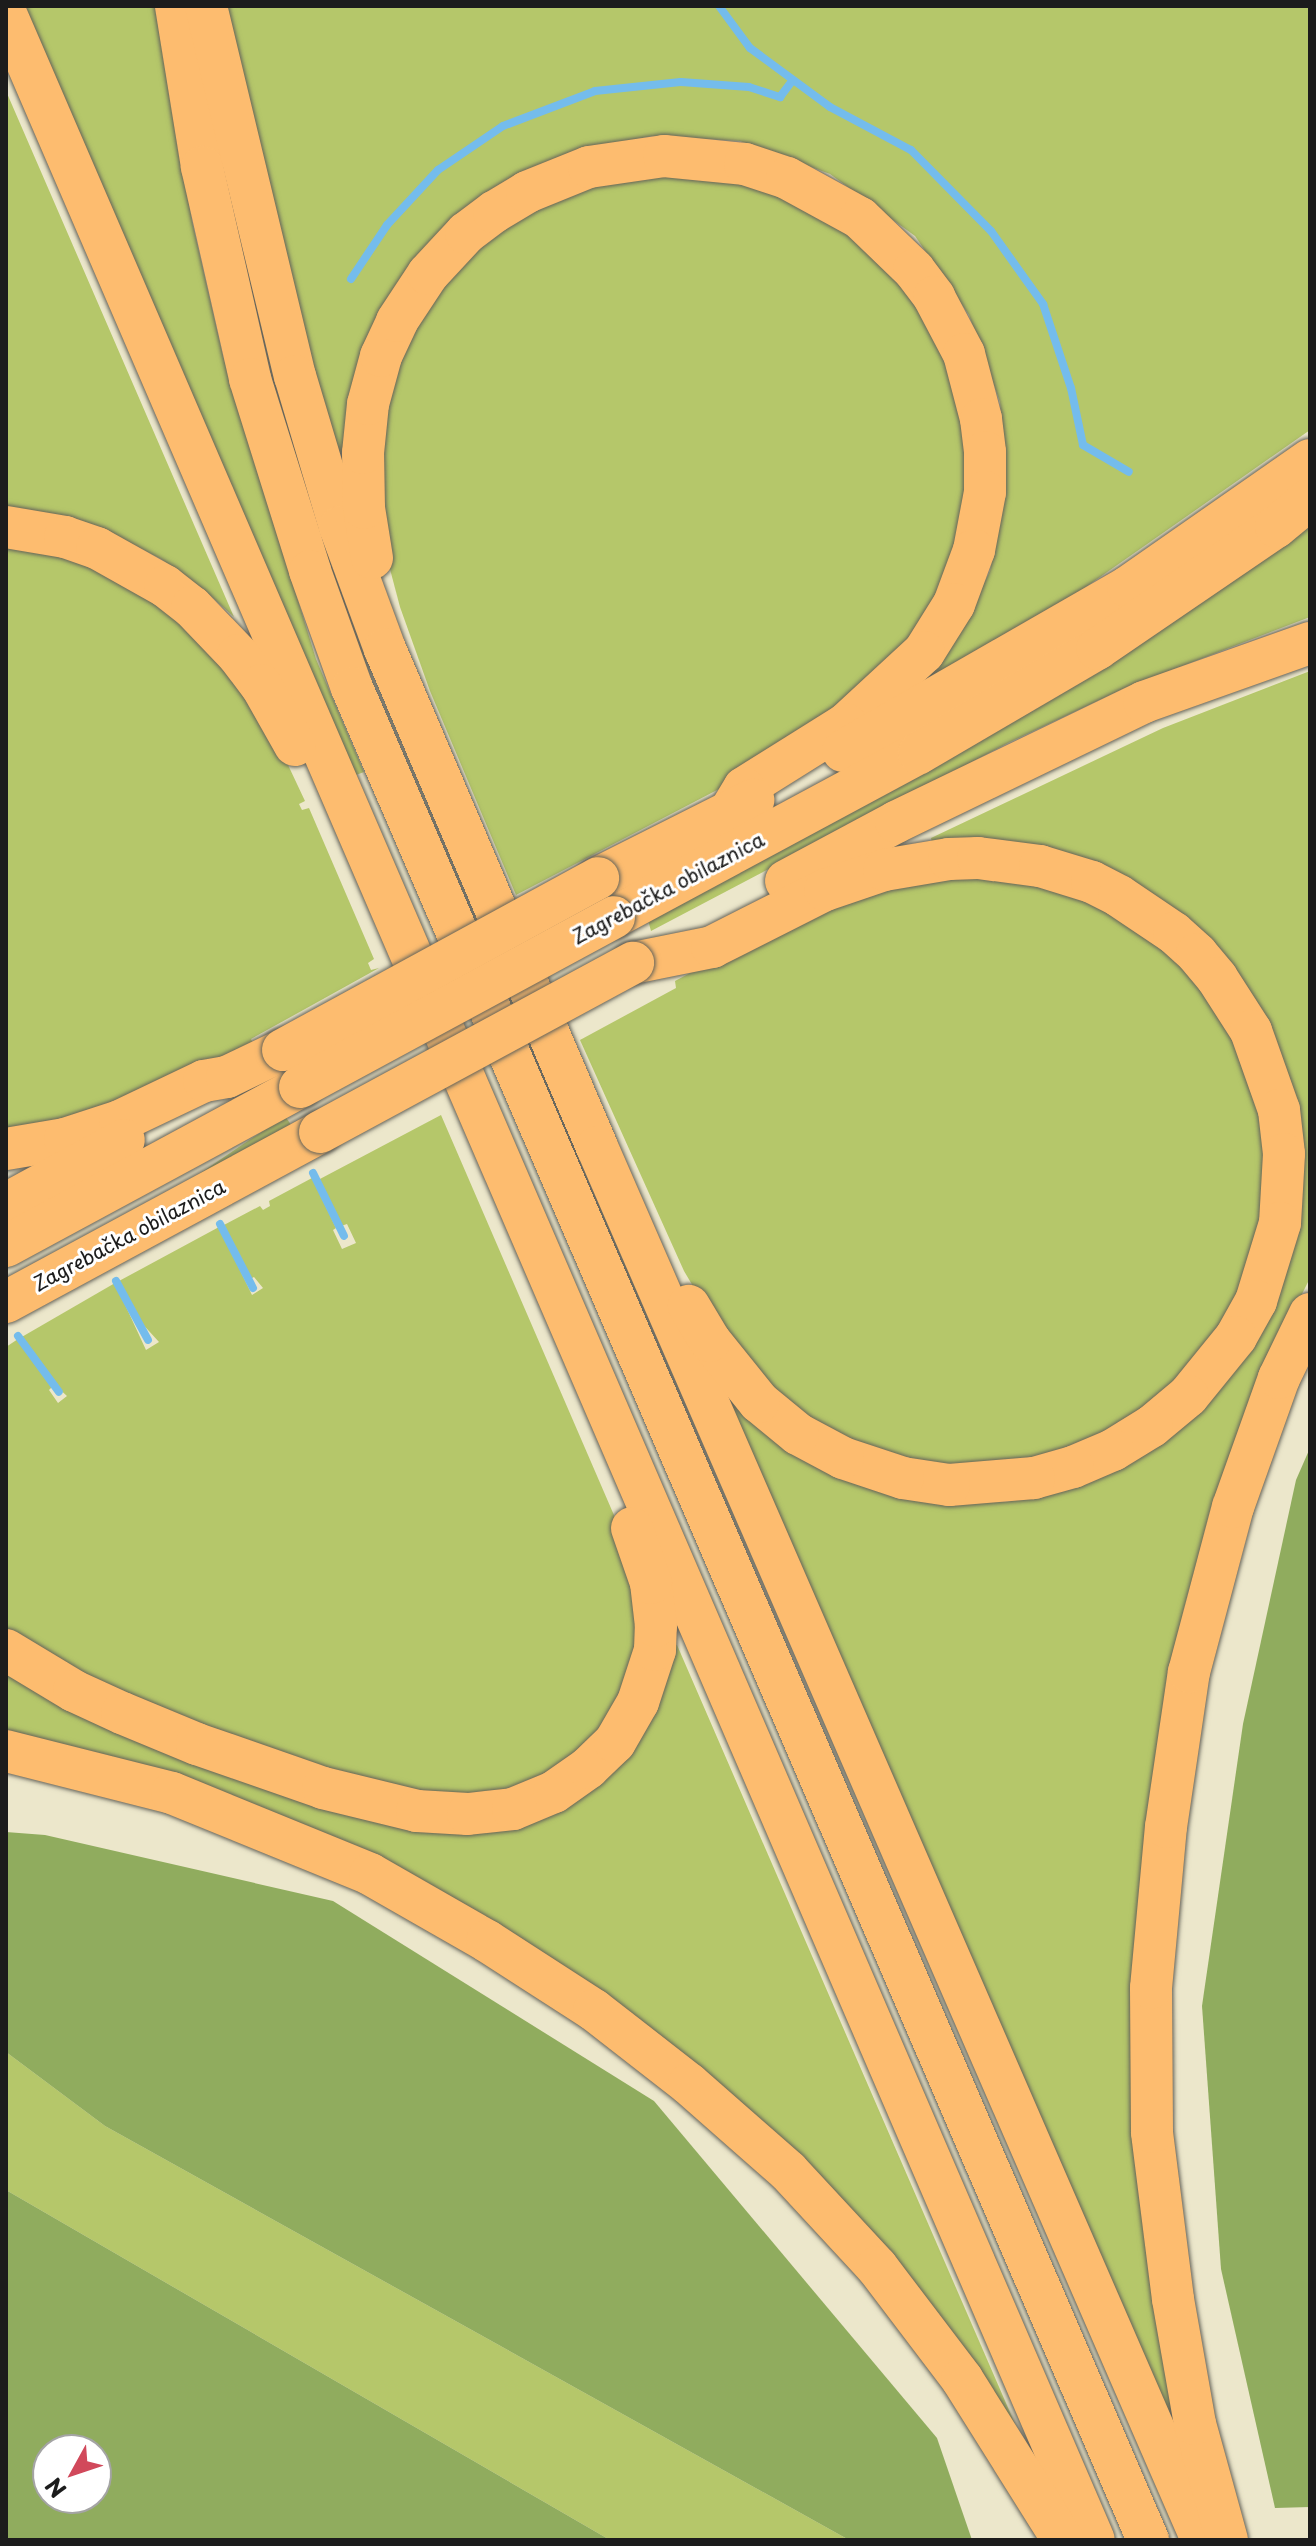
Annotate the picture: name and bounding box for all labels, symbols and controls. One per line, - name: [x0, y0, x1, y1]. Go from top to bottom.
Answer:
- street label: Zagrebačka obilaznica: [567, 827, 769, 949]
- street label: Zagrebačka obilaznica: [28, 1174, 230, 1296]
- north arrow: [32, 2434, 112, 2514]
- text: N: [37, 2471, 73, 2506]

